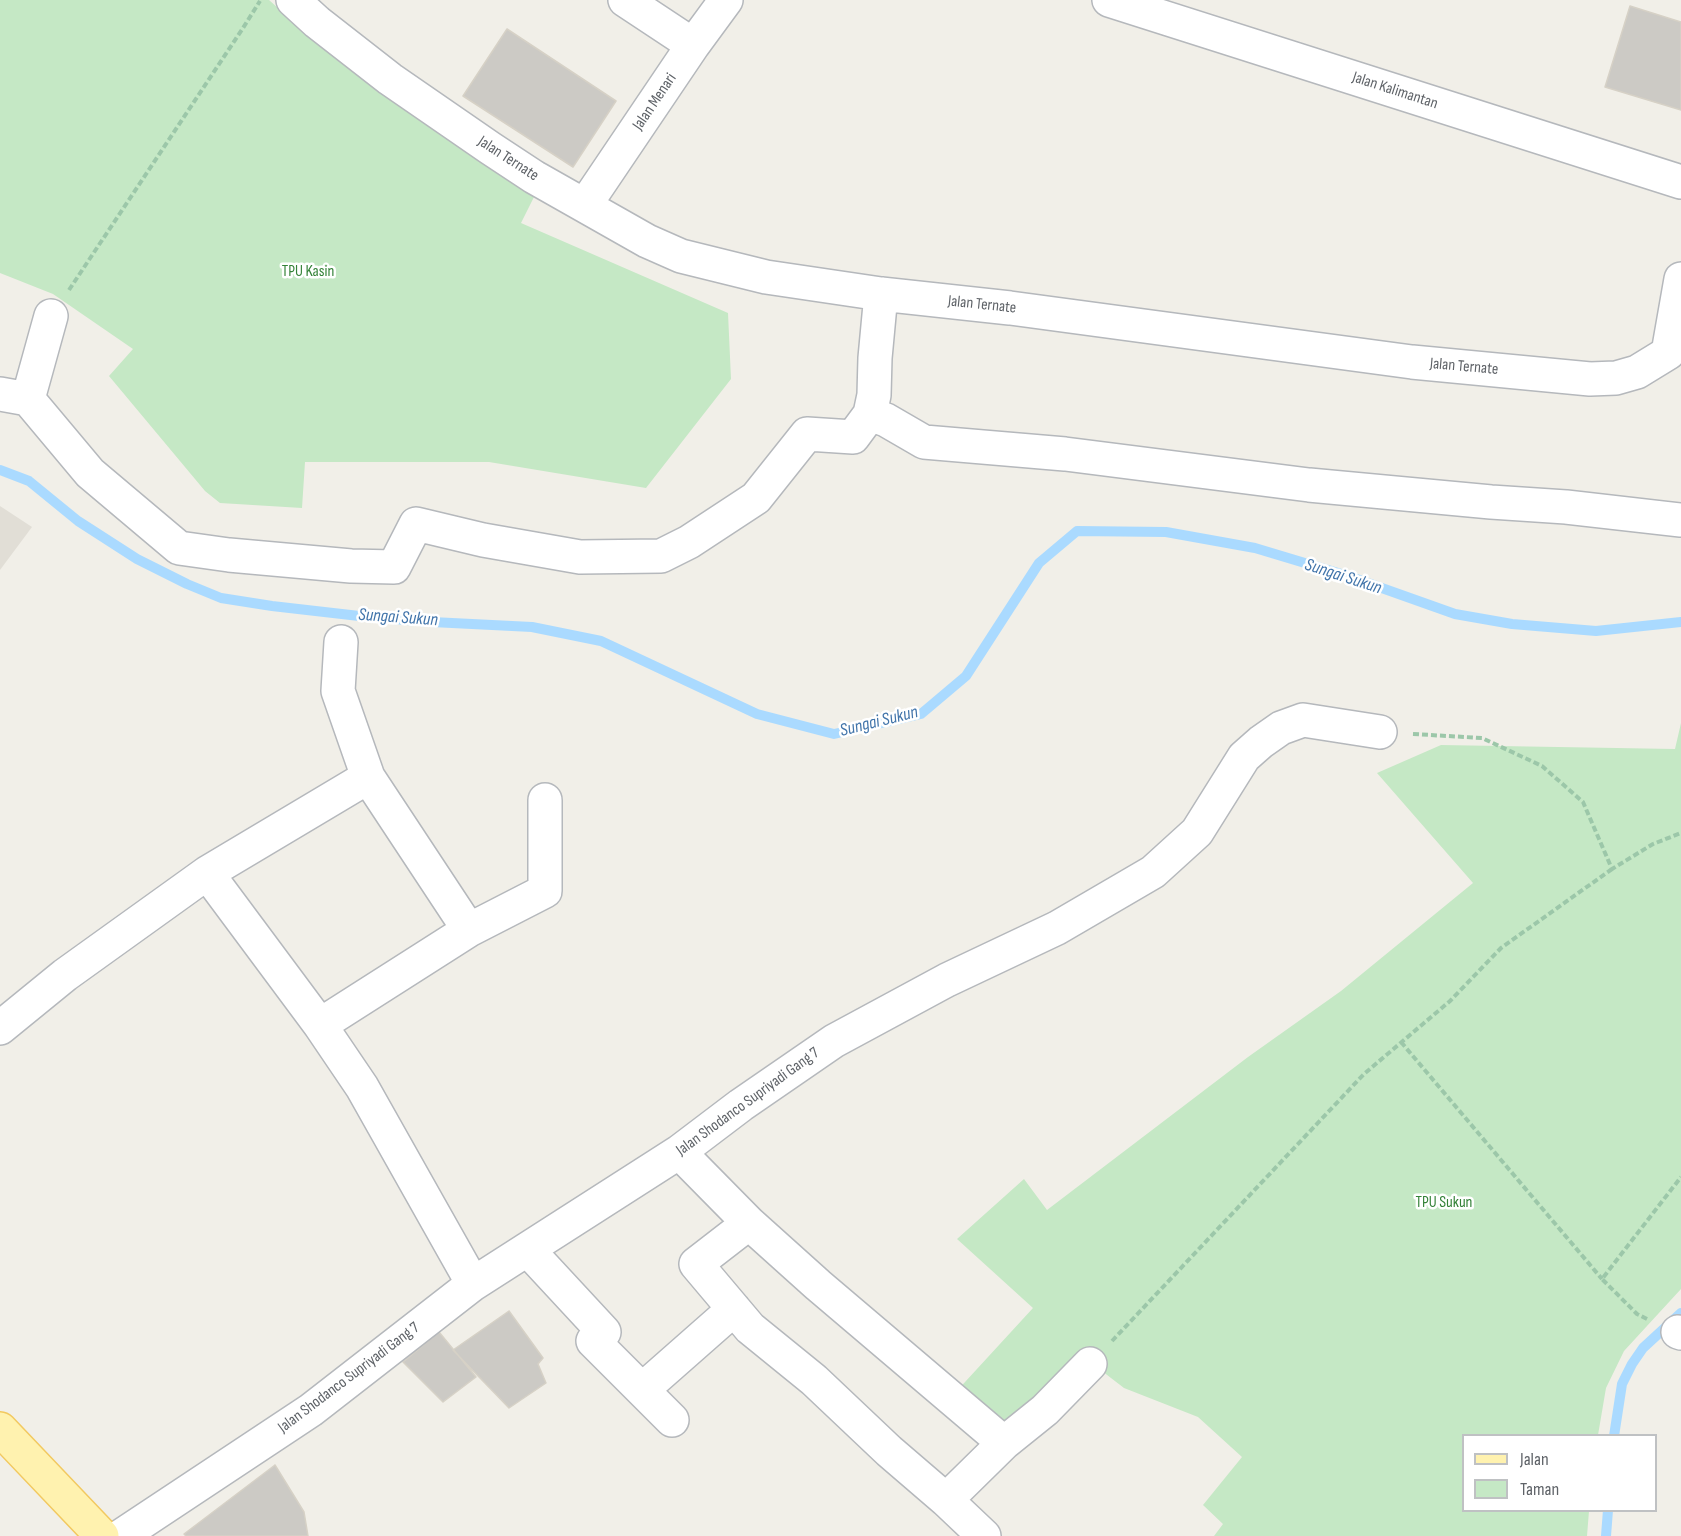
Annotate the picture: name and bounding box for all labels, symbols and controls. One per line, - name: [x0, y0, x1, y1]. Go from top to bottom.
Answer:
- street label: Jalan Kalimantan: [1350, 68, 1440, 114]
- street label: Jalan Menari: [629, 70, 681, 134]
- street label: Jalan Ternate: [474, 132, 542, 186]
- park label: TPU Kasin: [282, 262, 334, 282]
- street label: Jalan Ternate: [947, 292, 1017, 318]
- street label: Jalan Ternate: [1429, 354, 1499, 380]
- water label: Sungai Sukun: [1302, 554, 1384, 600]
- water label: Sungai Sukun: [358, 604, 438, 632]
- water label: Sungai Sukun: [838, 702, 920, 742]
- street label: Jalan Shodanco Supriyadi Gang 7: [673, 1044, 823, 1160]
- park label: TPU Sukun: [1416, 1193, 1472, 1213]
- street label: Jalan Shodanco Supriyadi Gang 7: [275, 1319, 423, 1437]
- legend: [1462, 1434, 1657, 1512]
- text: Jalan: [1520, 1449, 1549, 1470]
- text: Taman: [1520, 1479, 1559, 1500]

